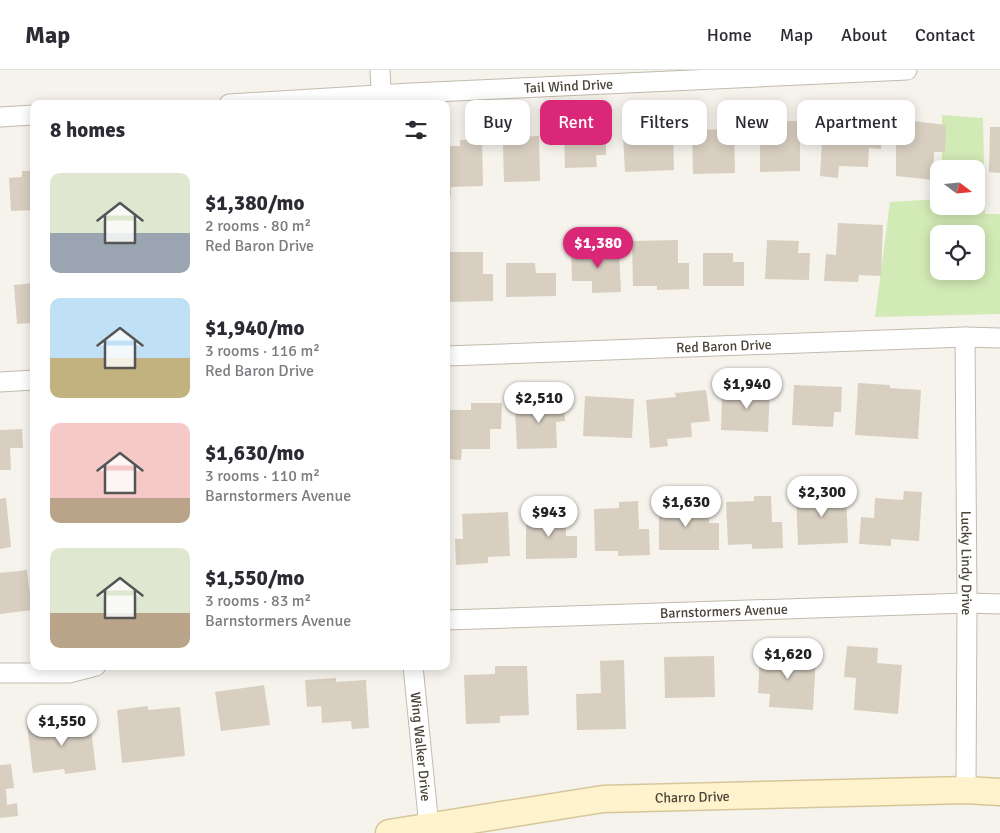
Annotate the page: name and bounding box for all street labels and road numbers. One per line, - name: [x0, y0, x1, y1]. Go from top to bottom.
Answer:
- street label: Tail Wind Drive: [524, 76, 613, 97]
- street label: Red Baron Drive: [676, 336, 772, 357]
- street label: Lucky Lindy Drive: [957, 511, 975, 615]
- street label: Barnstormers Avenue: [660, 601, 788, 622]
- street label: Wing Walker Drive: [407, 691, 434, 802]
- street label: Charro Drive: [655, 788, 730, 807]

